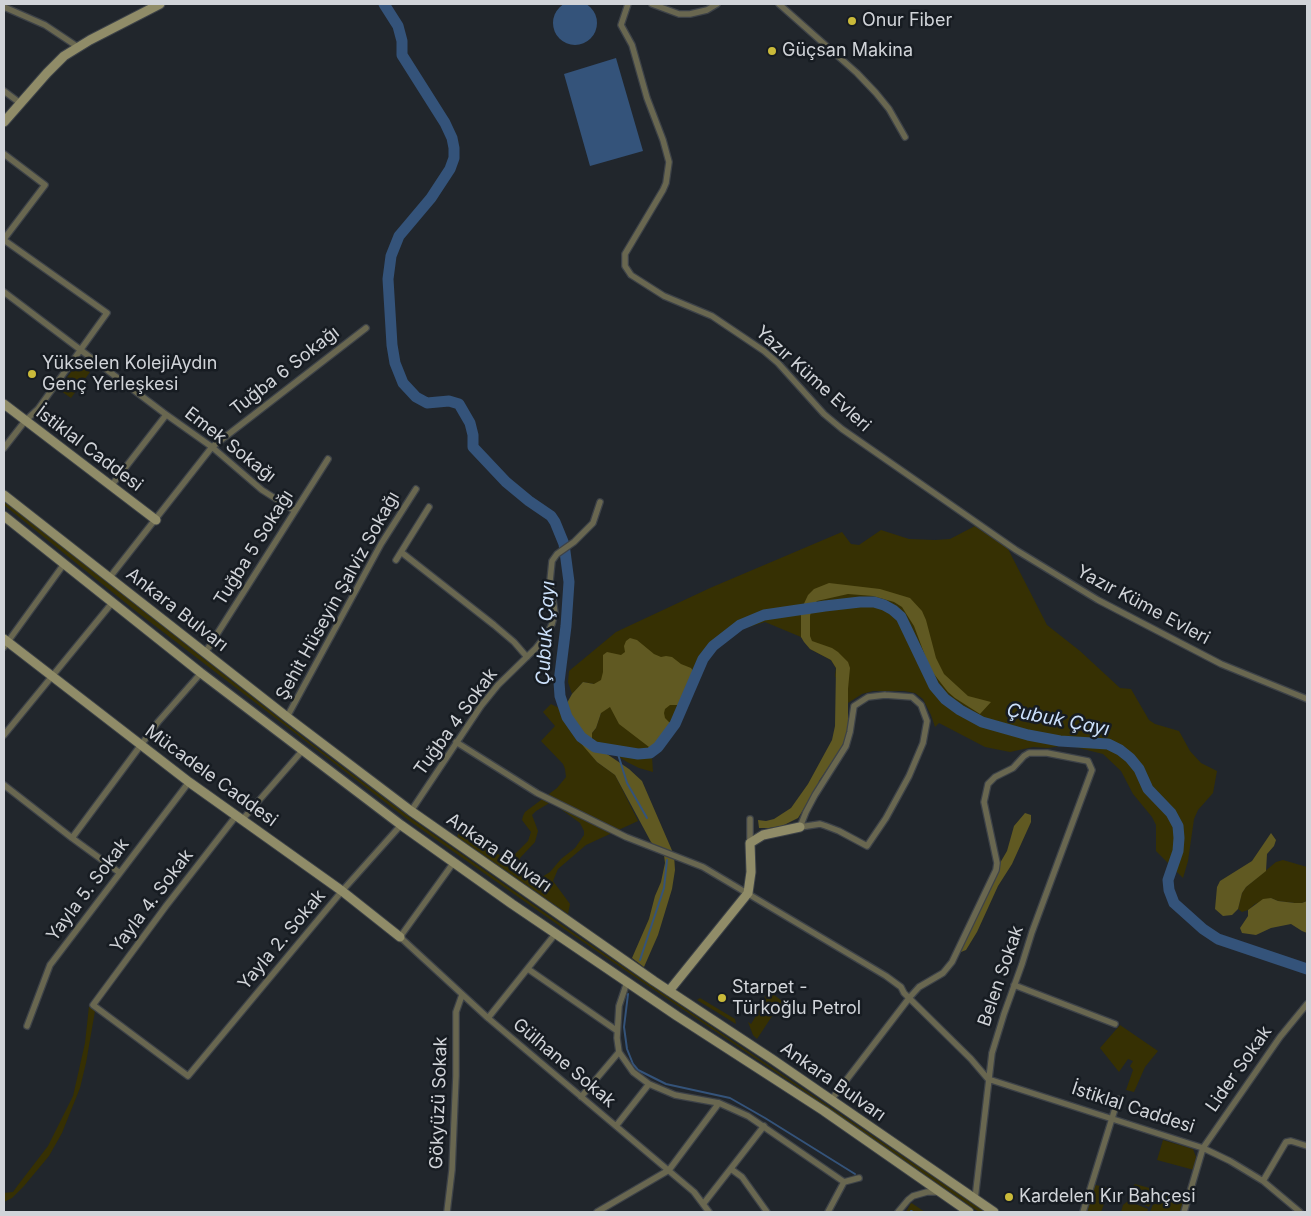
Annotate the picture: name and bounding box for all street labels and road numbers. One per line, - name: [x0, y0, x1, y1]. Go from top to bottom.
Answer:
- street label: Yazır Küme Evleri: [751, 321, 875, 437]
- street label: Tuğba 6 Sokağı: [226, 322, 344, 420]
- street label: İstiklal Caddesi: [31, 402, 147, 496]
- street label: Emek Sokağı: [180, 403, 280, 487]
- street label: Tuğba 5 Sokağı: [210, 486, 298, 610]
- street label: Şehit Hüseyin Şalviz Sokağı: [272, 488, 404, 704]
- street label: Yazır Küme Evleri: [1073, 561, 1213, 649]
- street label: Ankara Bulvarı: [122, 564, 232, 656]
- street label: Tuğba 4 Sokak: [410, 664, 502, 780]
- street label: Mücadele Caddesi: [141, 721, 281, 831]
- street label: Ankara Bulvarı: [442, 809, 556, 897]
- street label: Yayla 5. Sokak: [42, 834, 134, 946]
- street label: Yayla 4. Sokak: [106, 845, 198, 957]
- street label: Yayla 2. Sokak: [234, 886, 330, 994]
- street label: Belen Sokak: [974, 923, 1028, 1029]
- street label: Gülhane Sokak: [508, 1014, 620, 1112]
- street label: Lider Sokak: [1201, 1022, 1277, 1116]
- street label: Gökyüzü Sokak: [426, 1036, 452, 1170]
- street label: Ankara Bulvarı: [776, 1038, 890, 1126]
- street label: İstiklal Caddesi: [1069, 1078, 1197, 1138]

